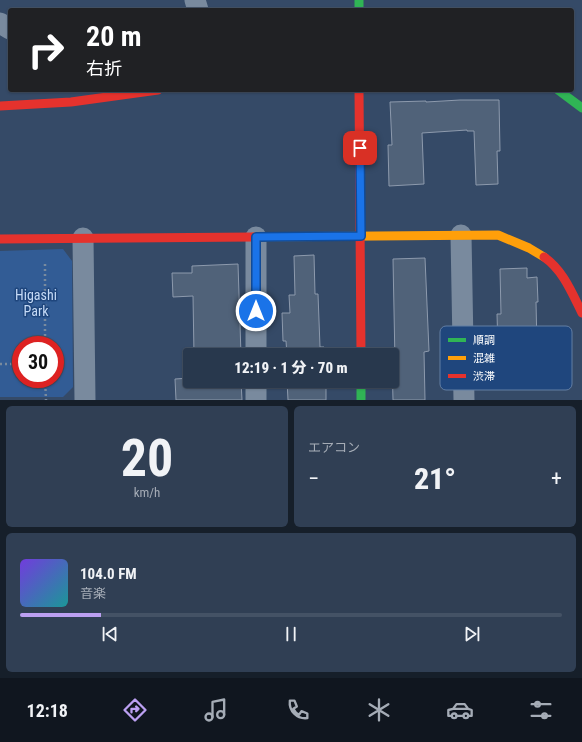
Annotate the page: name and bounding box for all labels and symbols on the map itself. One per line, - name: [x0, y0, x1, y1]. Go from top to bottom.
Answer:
- pin: [343, 131, 377, 165]
- park label: Higashi Park: [15, 287, 57, 319]
- position arrow: [235, 290, 277, 332]
- legend: [440, 326, 572, 390]
- text: 順調: [473, 334, 495, 347]
- speed limit sign: 30: [12, 336, 64, 388]
- text: 混雑: [473, 352, 495, 365]
- text: 渋滞: [473, 370, 495, 383]

